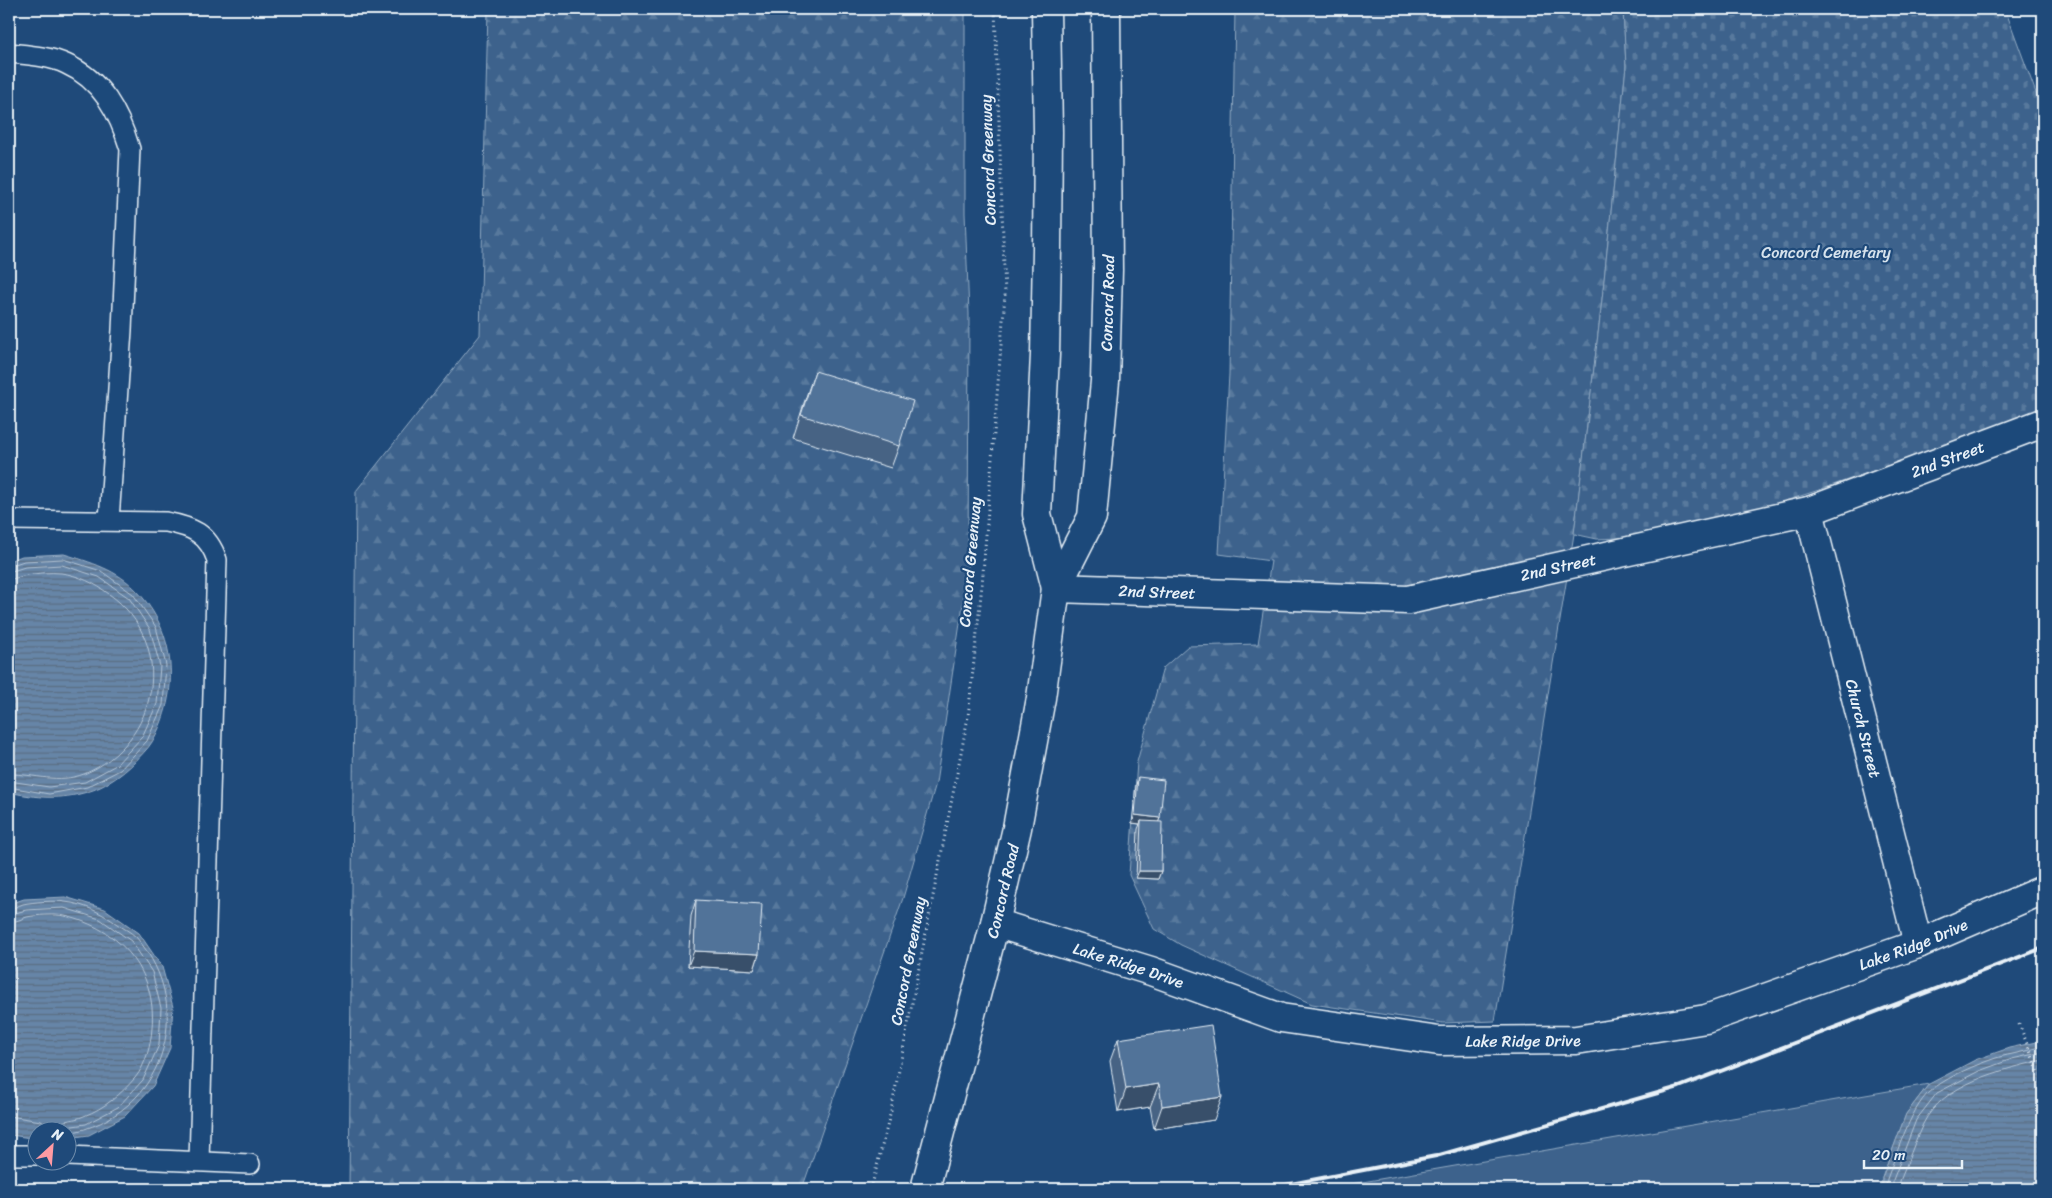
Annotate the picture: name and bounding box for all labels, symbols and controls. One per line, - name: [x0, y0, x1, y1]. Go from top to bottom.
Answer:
- street label: Concord Greenway: [971, 94, 1005, 226]
- park label: Concord Cemetary: [1761, 238, 1891, 267]
- street label: Concord Road: [1091, 253, 1123, 351]
- street label: 2nd Street: [1906, 432, 1989, 486]
- street label: Concord Greenway: [950, 495, 990, 628]
- street label: 2nd Street: [1517, 544, 1599, 589]
- street label: 2nd Street: [1118, 576, 1196, 607]
- street label: Church Street: [1837, 676, 1890, 781]
- street label: Concord Road: [977, 839, 1028, 941]
- street label: Concord Greenway: [881, 893, 935, 1028]
- street label: Lake Ridge Drive: [1854, 910, 1973, 978]
- street label: Lake Ridge Drive: [1070, 933, 1189, 996]
- street label: Lake Ridge Drive: [1465, 1025, 1583, 1055]
- north arrow: [28, 1120, 78, 1170]
- text: N: [47, 1121, 68, 1148]
- scale bar: [1864, 1138, 1962, 1170]
- text: 20 m: [1872, 1142, 1906, 1168]

